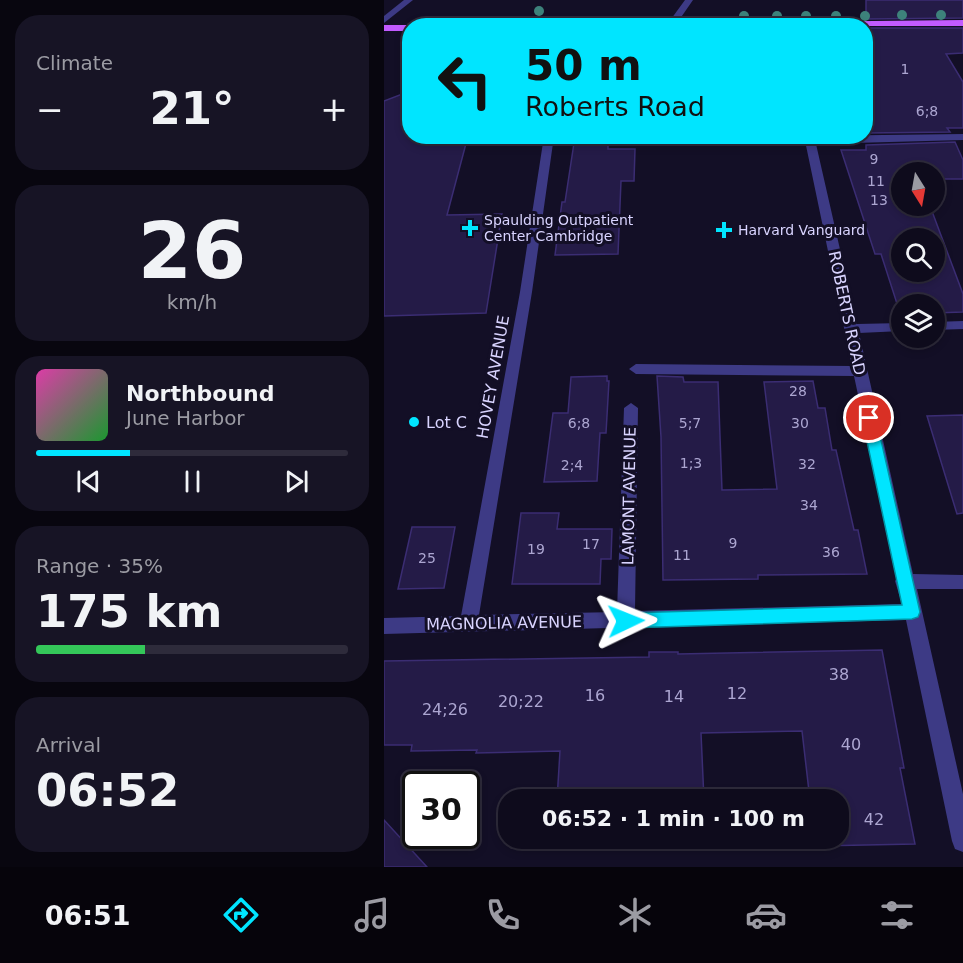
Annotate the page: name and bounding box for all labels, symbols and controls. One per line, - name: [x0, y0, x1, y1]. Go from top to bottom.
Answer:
- text: 50 m: [525, 41, 642, 90]
- icon: left: [426, 42, 504, 120]
- text: Climate: [36, 51, 113, 75]
- house number: 1: [901, 61, 909, 77]
- text: 21°: [149, 82, 235, 135]
- text: −: [36, 90, 64, 129]
- text: +: [320, 90, 348, 129]
- text: Roberts Road: [525, 91, 705, 122]
- house number: 6;8: [916, 103, 938, 119]
- house number: 9: [870, 151, 878, 167]
- north arrow: [891, 162, 945, 216]
- map controls: [891, 162, 945, 348]
- house number: 11: [867, 173, 885, 189]
- house number: 13: [870, 192, 888, 208]
- text: 26: [138, 206, 246, 296]
- place label: Spaulding Outpatient Center Cambridge: [484, 212, 634, 244]
- marker: Spaulding Outpatient Center Cambridge: [461, 219, 479, 237]
- marker: Harvard Vanguard: [715, 221, 733, 239]
- place label: Harvard Vanguard: [738, 222, 865, 238]
- button: search: [891, 228, 945, 282]
- street label: ROBERTS ROAD: [825, 249, 869, 377]
- text: km/h: [167, 290, 217, 314]
- button: layers: [891, 294, 945, 348]
- street label: HOVEY AVENUE: [473, 314, 513, 440]
- text: Northbound: [126, 381, 275, 406]
- house number: 28: [789, 383, 807, 399]
- pin: [843, 392, 894, 443]
- icon: arrive: [852, 401, 885, 434]
- text: June Harbor: [126, 406, 245, 430]
- place label: Lot C: [426, 413, 467, 432]
- marker: Lot C: [407, 415, 421, 429]
- house number: 6;8: [568, 415, 590, 431]
- house number: 5;7: [679, 415, 701, 431]
- house number: 30: [791, 415, 809, 431]
- street label: LAMONT AVENUE: [618, 427, 640, 565]
- house number: 1;3: [680, 455, 702, 471]
- house number: 32: [798, 456, 816, 472]
- house number: 2;4: [561, 457, 583, 473]
- icon: previous: [72, 465, 105, 498]
- icon: pause: [176, 465, 209, 498]
- icon: next: [280, 465, 313, 498]
- house number: 34: [800, 497, 818, 513]
- house number: 9: [729, 535, 737, 551]
- house number: 17: [582, 536, 600, 552]
- house number: 19: [527, 541, 545, 557]
- house number: 36: [822, 544, 840, 560]
- house number: 11: [673, 547, 691, 563]
- house number: 25: [418, 550, 436, 566]
- text: Range · 35%: [36, 554, 163, 578]
- text: 175 km: [36, 585, 222, 638]
- position arrow: [594, 589, 658, 653]
- street label: MAGNOLIA AVENUE: [426, 612, 582, 634]
- house number: 38: [829, 665, 849, 684]
- house number: 12: [727, 684, 747, 703]
- house number: 16: [585, 686, 605, 705]
- house number: 14: [664, 687, 684, 706]
- house number: 20;22: [498, 692, 544, 711]
- house number: 24;26: [422, 700, 468, 719]
- text: Arrival: [36, 733, 101, 757]
- house number: 40: [841, 735, 861, 754]
- text: 06:52: [36, 764, 179, 817]
- speed limit sign: 30: [402, 771, 480, 849]
- text: 06:52 · 1 min · 100 m: [542, 806, 805, 831]
- house number: 42: [864, 810, 884, 829]
- icon: directions: [220, 894, 262, 936]
- icon: music: [351, 894, 393, 936]
- icon: phone: [482, 894, 524, 936]
- icon: climate: [614, 894, 656, 936]
- icon: car: [745, 894, 787, 936]
- icon: filters: [876, 894, 918, 936]
- text: 06:51: [45, 900, 131, 931]

